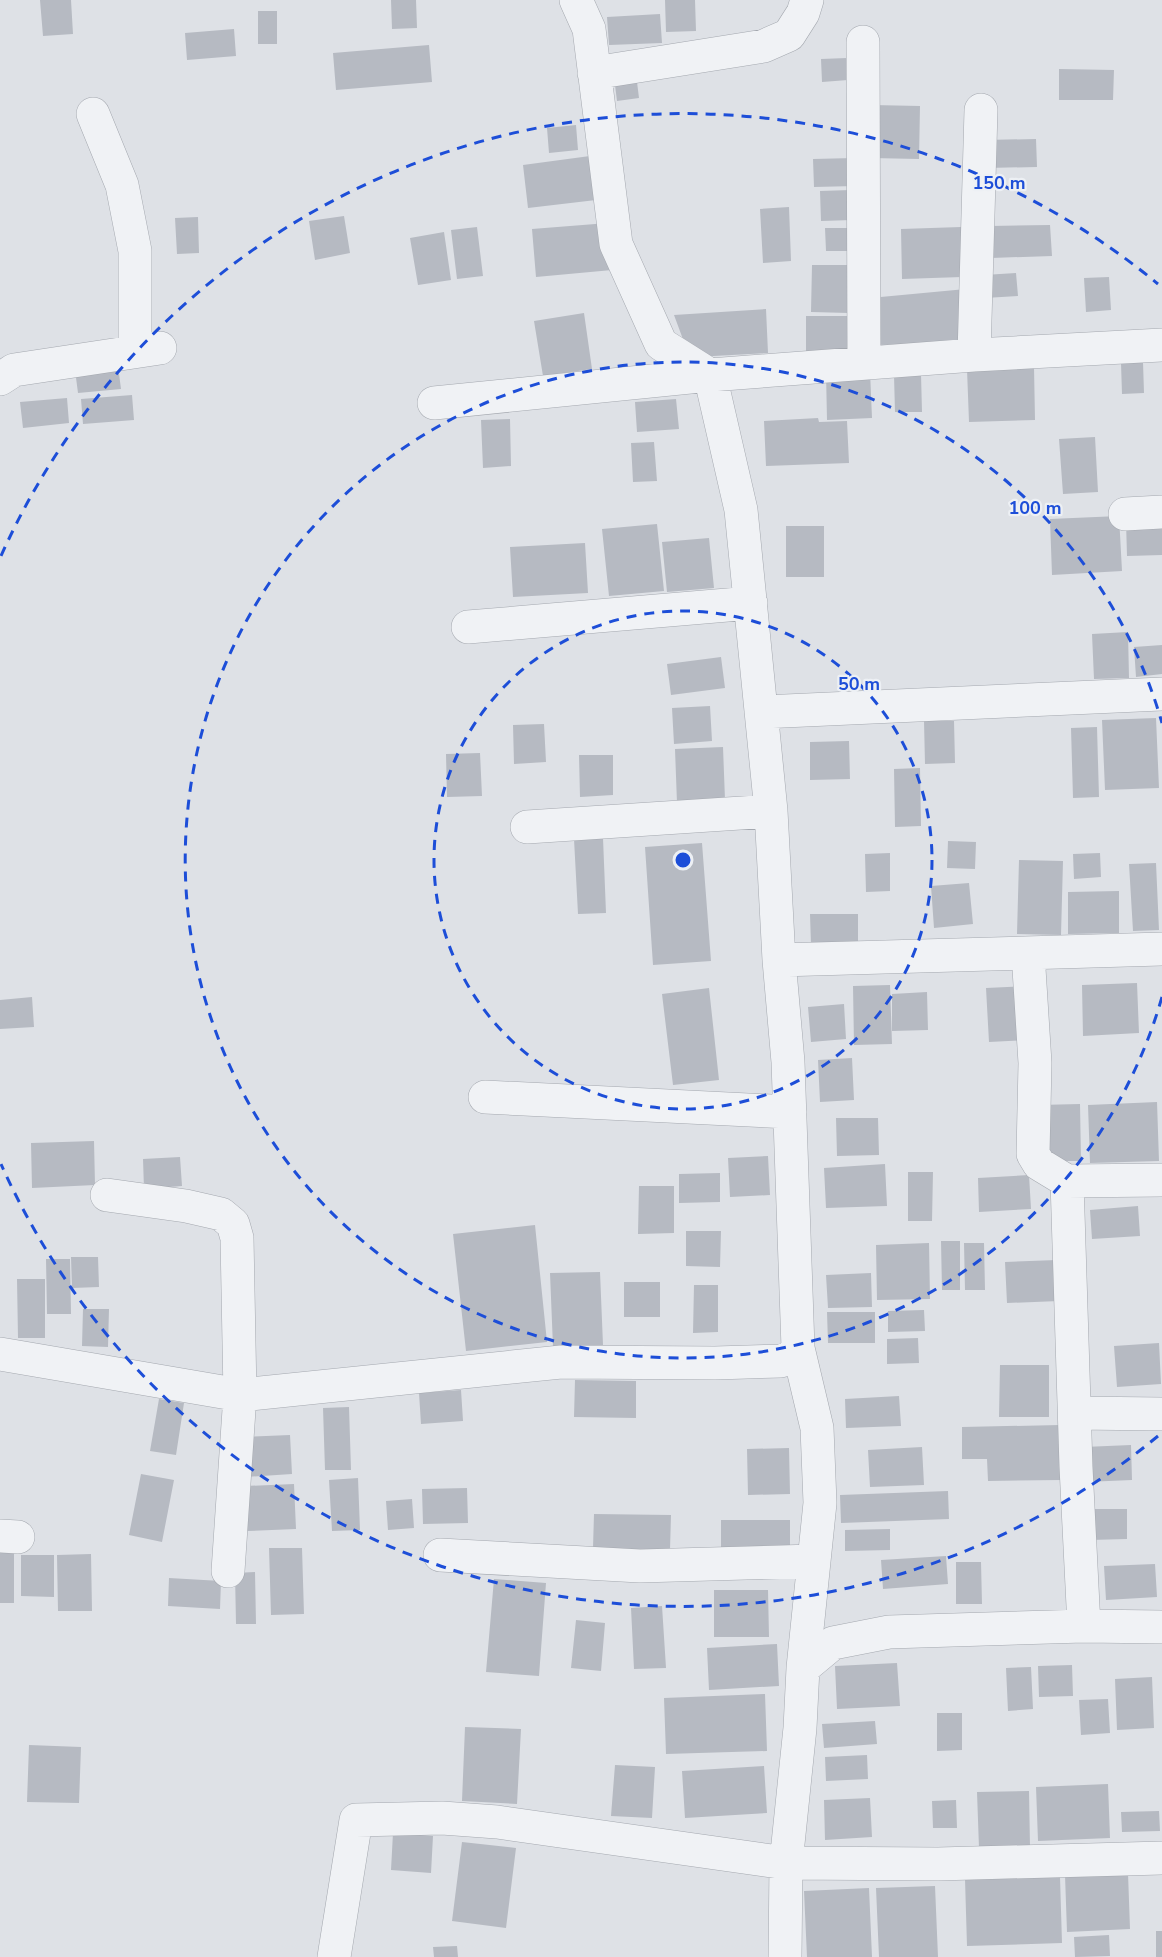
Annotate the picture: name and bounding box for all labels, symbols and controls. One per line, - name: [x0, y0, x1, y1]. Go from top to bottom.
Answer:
- text: 150 m: [972, 171, 1026, 195]
- text: 100 m: [1008, 496, 1062, 520]
- text: 50 m: [838, 672, 880, 696]
- centre of rings: [673, 850, 693, 870]

